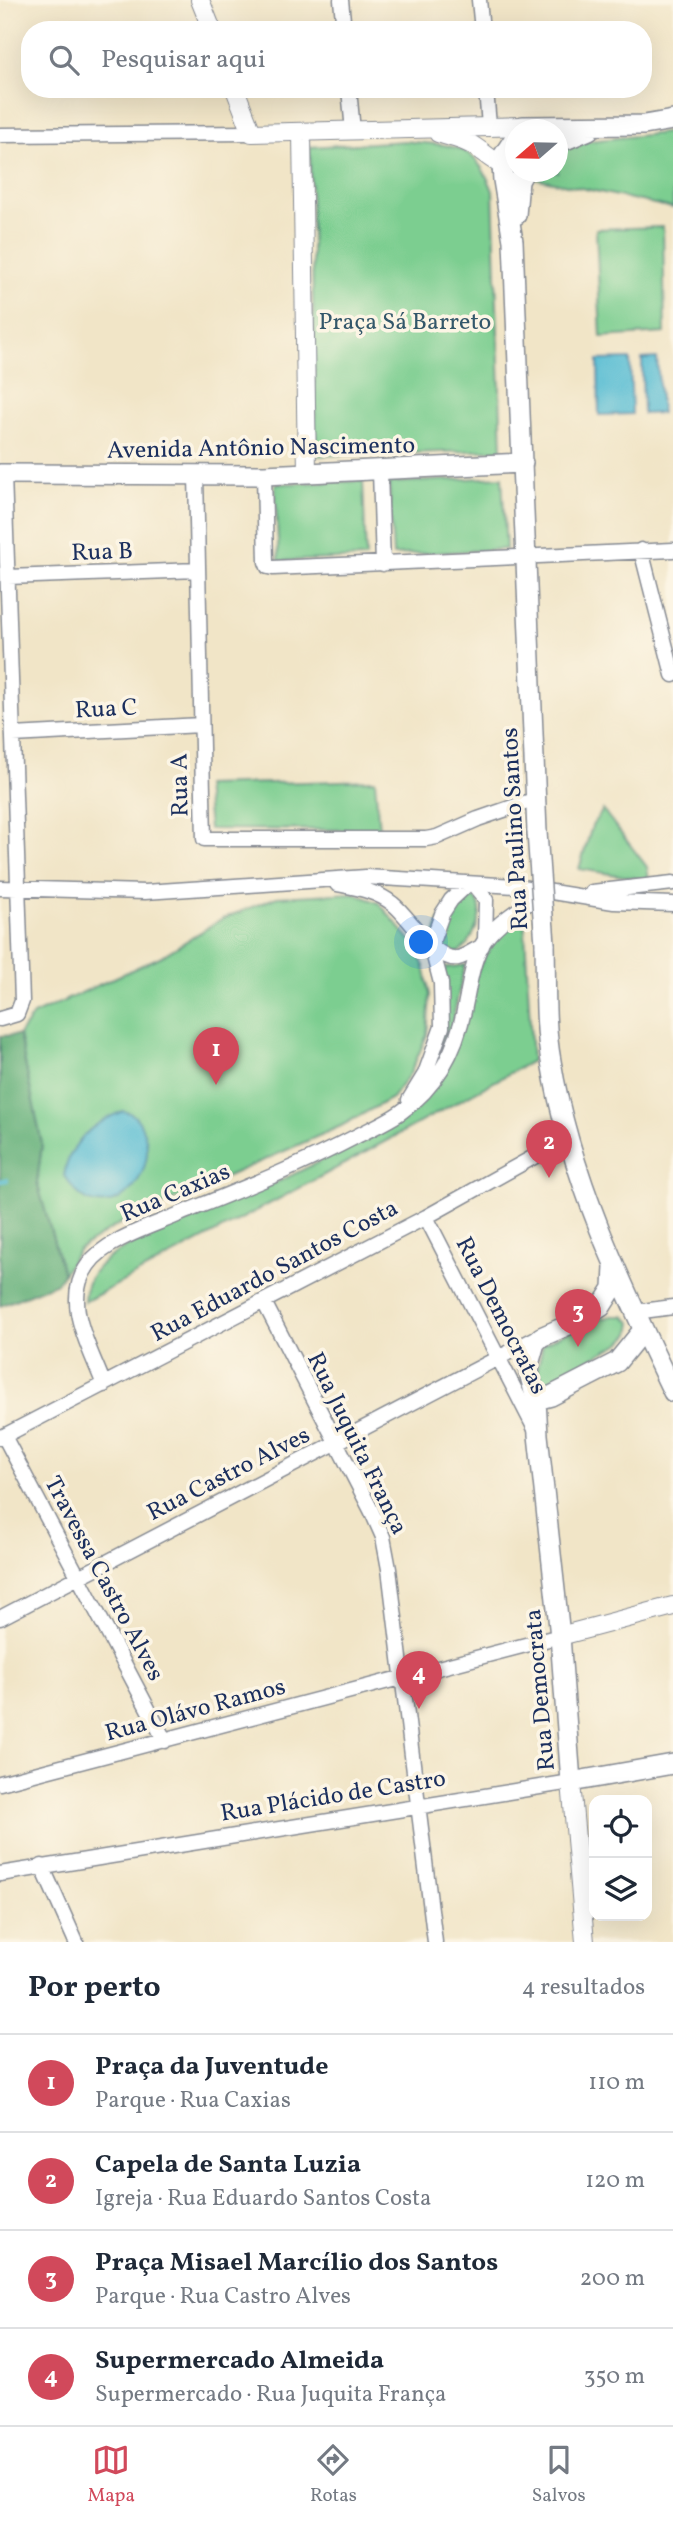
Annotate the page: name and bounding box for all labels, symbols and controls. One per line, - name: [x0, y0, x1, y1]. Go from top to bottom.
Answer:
- search box: [21, 21, 652, 98]
- icon: search: [45, 41, 83, 79]
- text: Pesquisar aqui: [101, 42, 266, 78]
- north arrow: [505, 119, 568, 182]
- park label: Praça Sá Barreto: [319, 306, 491, 340]
- street label: Avenida Antônio Nascimento: [107, 429, 415, 469]
- street label: Rua B: [71, 535, 133, 571]
- street label: Rua C: [74, 691, 138, 729]
- street label: Rua Paulino Santos: [494, 727, 538, 931]
- street label: Rua A: [163, 753, 199, 817]
- your location: [404, 925, 438, 959]
- pin: 1: [193, 1027, 239, 1085]
- pin: 2: [526, 1120, 572, 1178]
- street label: Rua Caxias: [116, 1156, 236, 1232]
- street label: Rua Eduardo Santos Costa: [145, 1192, 405, 1352]
- street label: Rua Democratas: [446, 1231, 555, 1401]
- pin: 3: [555, 1289, 601, 1347]
- street label: Rua Juquita França: [297, 1347, 415, 1541]
- street label: Rua Castro Alves: [142, 1419, 316, 1531]
- street label: Travessa Castro Alves: [35, 1470, 172, 1687]
- street label: Rua Democrata: [517, 1607, 565, 1772]
- pin: 4: [396, 1651, 442, 1709]
- street label: Rua Olávo Ramos: [102, 1671, 289, 1751]
- street label: Rua Plácido de Castro: [218, 1762, 448, 1832]
- map controls: [589, 1795, 652, 1921]
- button: locate: [589, 1795, 652, 1858]
- button: layers: [589, 1858, 652, 1921]
- text: Por perto: [28, 1967, 161, 2009]
- text: 4 resultados: [522, 1972, 645, 2004]
- text: Praça da Juventude: [95, 2049, 328, 2085]
- text: 1: [46, 2067, 56, 2099]
- text: 110 m: [588, 2067, 645, 2099]
- text: Parque · Rua Caxias: [95, 2085, 291, 2117]
- text: Capela de Santa Luzia: [95, 2147, 361, 2183]
- text: 2: [45, 2165, 57, 2197]
- text: 120 m: [585, 2165, 645, 2197]
- text: Igreja · Rua Eduardo Santos Costa: [95, 2183, 432, 2215]
- text: Praça Misael Marcílio dos Santos: [95, 2245, 498, 2281]
- text: 3: [45, 2263, 57, 2295]
- text: 200 m: [580, 2263, 645, 2295]
- text: Parque · Rua Castro Alves: [95, 2281, 351, 2313]
- text: Supermercado Almeida: [95, 2343, 384, 2379]
- text: 4: [44, 2361, 58, 2393]
- text: 350 m: [584, 2361, 645, 2393]
- text: Supermercado · Rua Juquita França: [95, 2379, 447, 2411]
- tab: Mapa: [87, 2441, 135, 2509]
- tab: Rotas: [310, 2441, 357, 2509]
- tab: Salvos: [532, 2441, 586, 2509]

